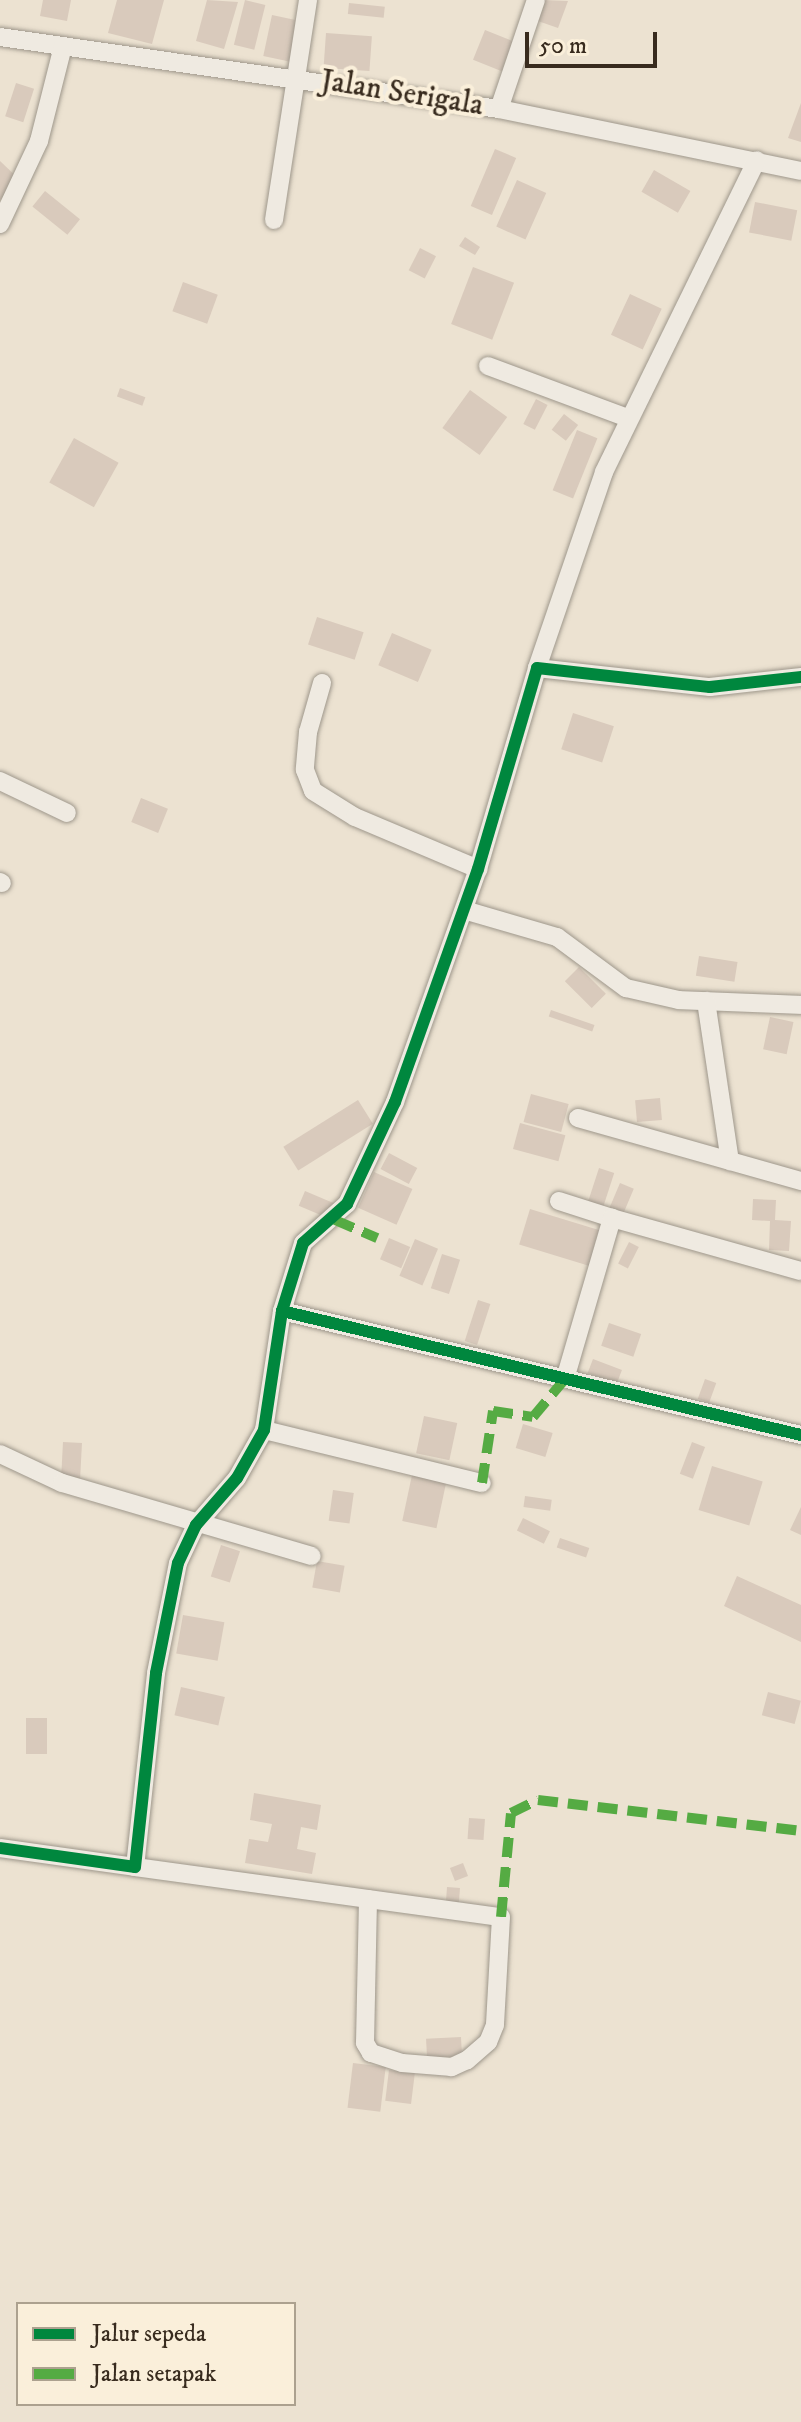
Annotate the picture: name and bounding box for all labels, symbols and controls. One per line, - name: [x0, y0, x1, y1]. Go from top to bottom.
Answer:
- scale bar: [529, 16, 661, 66]
- text: 50 m: [539, 31, 587, 61]
- street label: Jalan Serigala: [318, 63, 486, 125]
- legend: [16, 2302, 296, 2406]
- text: Jalur sepeda: [92, 2319, 206, 2349]
- text: Jalan setapak: [92, 2359, 216, 2389]

